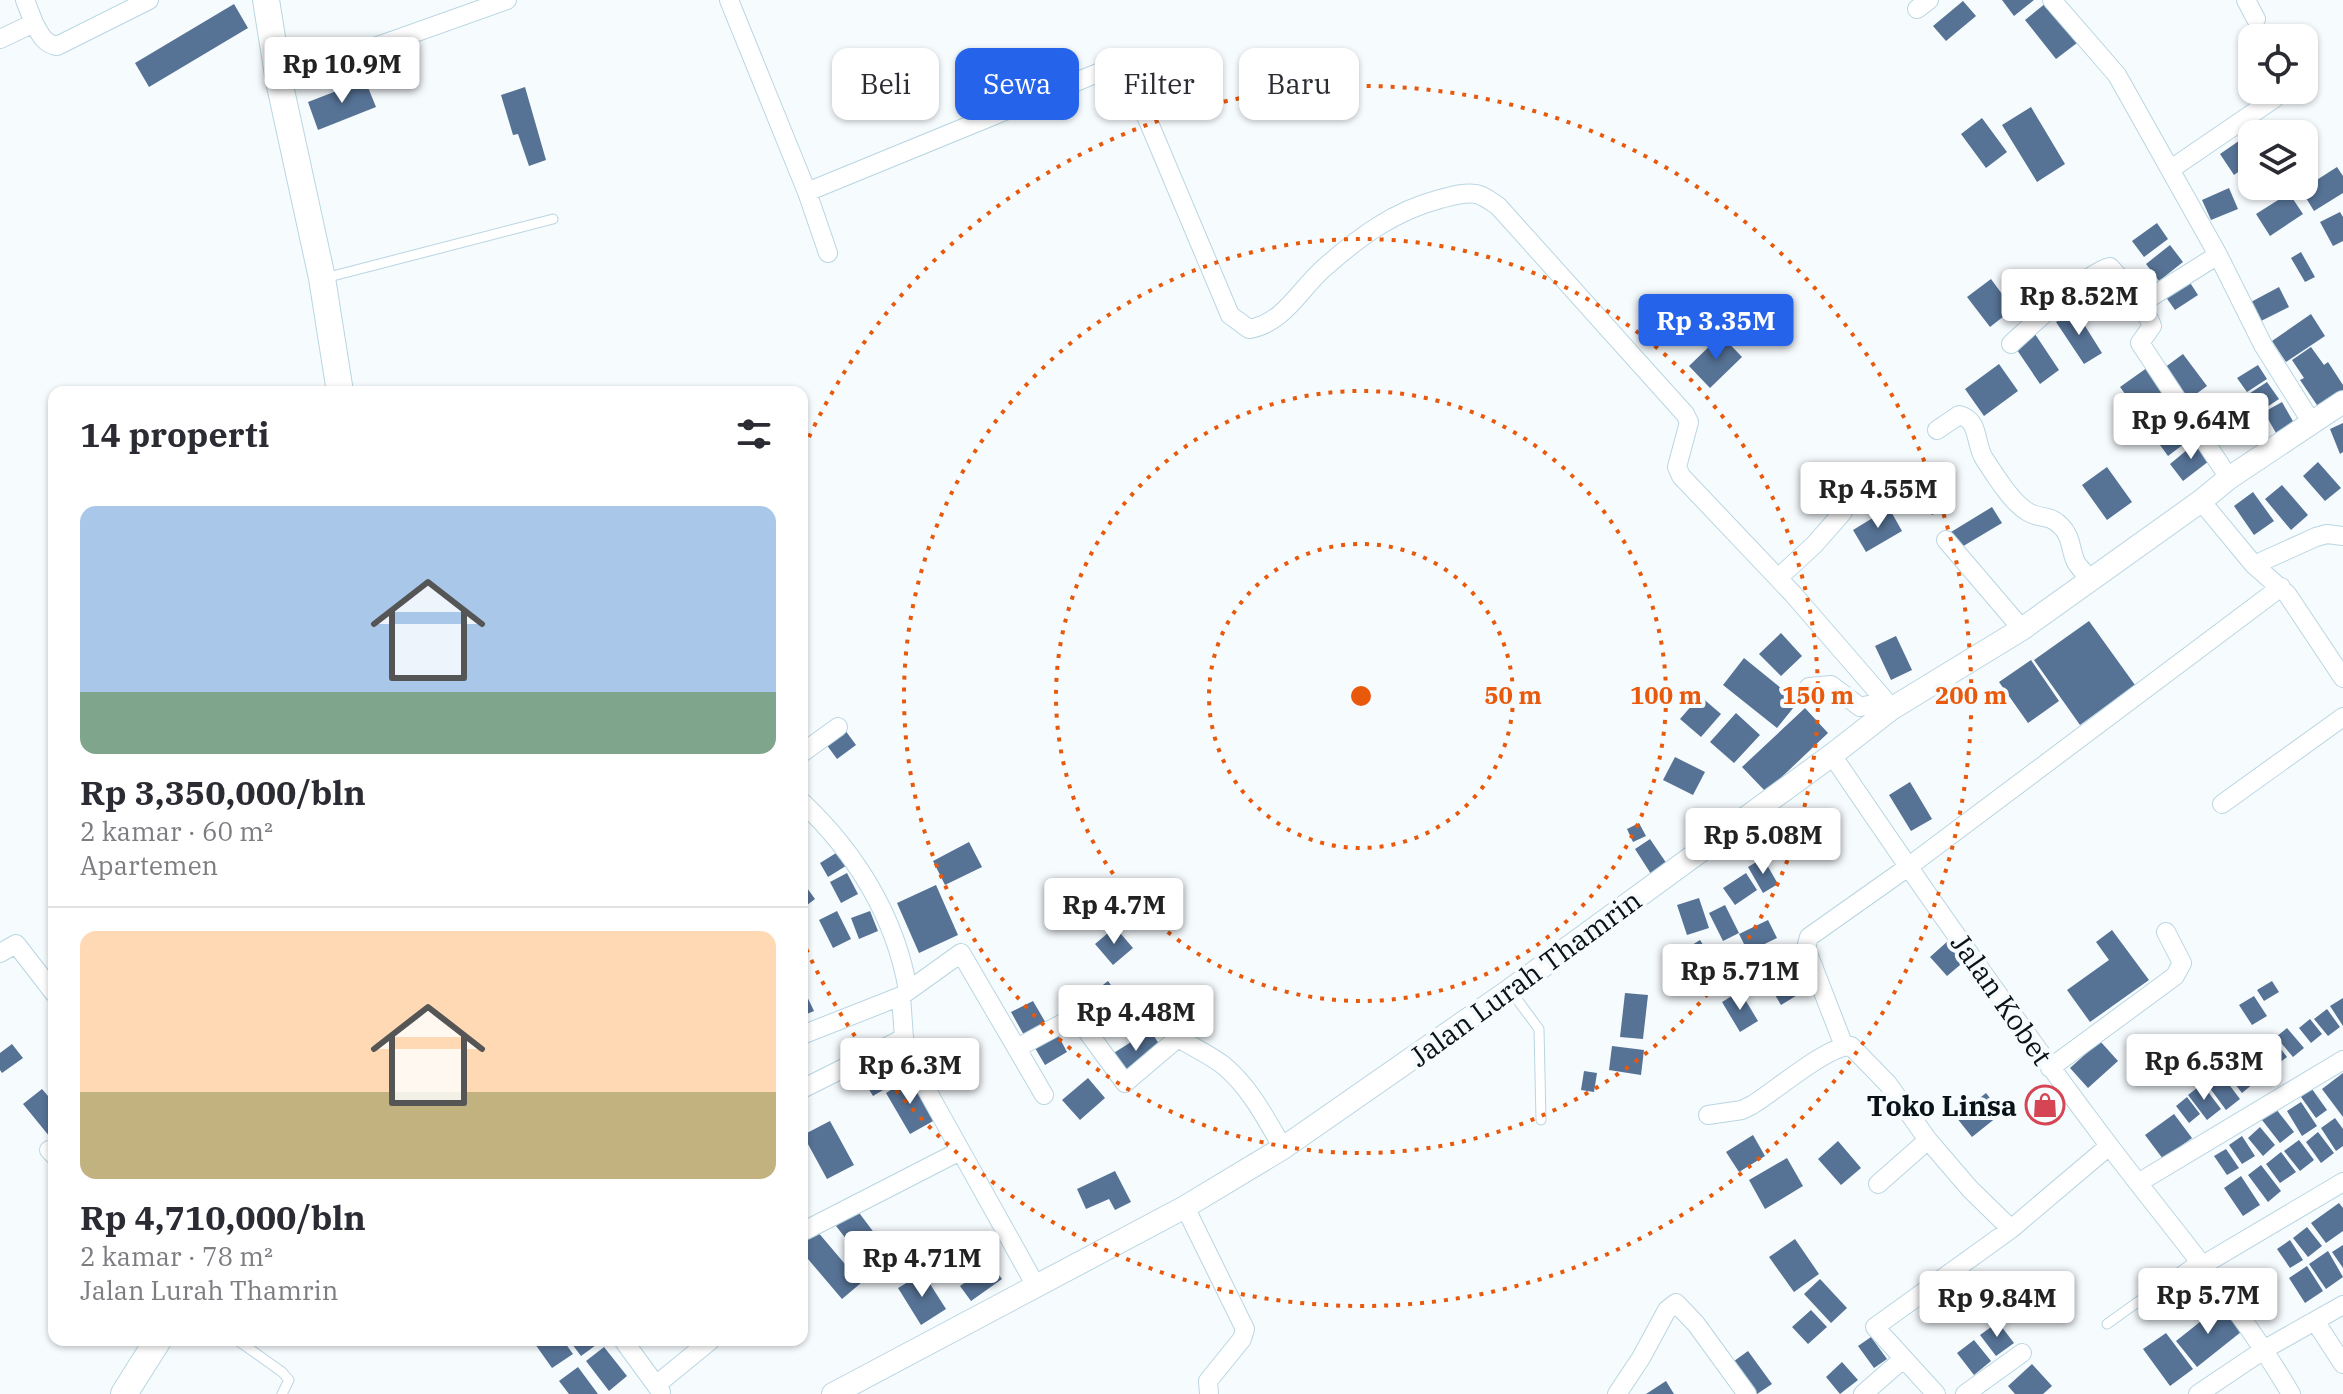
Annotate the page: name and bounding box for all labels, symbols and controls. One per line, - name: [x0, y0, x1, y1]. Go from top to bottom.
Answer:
- map controls: [2238, 24, 2318, 200]
- button: locate: [2238, 24, 2318, 104]
- pin: Rp 10.9M: [259, 37, 425, 105]
- text: Rp 10.9M: [282, 46, 402, 80]
- chip: Beli: [832, 48, 939, 120]
- chip: Sewa: [955, 48, 1079, 120]
- chip: Filter: [1095, 48, 1223, 120]
- chip: Baru: [1239, 48, 1359, 120]
- button: layers: [2238, 120, 2318, 200]
- pin: Rp 8.52M: [1996, 269, 2162, 337]
- text: Rp 8.52M: [2019, 278, 2139, 312]
- pin: Rp 3.35M: [1633, 294, 1799, 362]
- text: Rp 3.35M: [1656, 303, 1776, 337]
- pin: Rp 9.64M: [2108, 393, 2274, 461]
- text: Rp 9.64M: [2131, 402, 2251, 436]
- text: 14 properti: [80, 412, 269, 456]
- icon: filters: [732, 412, 776, 456]
- pin: Rp 4.55M: [1795, 462, 1961, 530]
- text: Rp 4.55M: [1818, 471, 1938, 505]
- icon: home: [356, 558, 500, 702]
- text: 50 m: [1484, 679, 1542, 711]
- text: 100 m: [1630, 679, 1702, 711]
- text: 150 m: [1782, 679, 1854, 711]
- text: 200 m: [1935, 679, 2007, 711]
- centre of rings: [1347, 682, 1375, 710]
- text: Rp 3,350,000/bln: [80, 770, 366, 814]
- pin: Rp 5.08M: [1680, 808, 1846, 876]
- text: 2 kamar · 60 m²: [80, 814, 273, 848]
- text: Rp 5.08M: [1703, 817, 1823, 851]
- text: Apartemen: [80, 848, 218, 882]
- pin: Rp 4.7M: [1040, 878, 1188, 946]
- street label: Jalan Lurah Thamrin: [1402, 881, 1648, 1075]
- text: Rp 4.7M: [1062, 887, 1166, 921]
- street label: Jalan Kobet: [1943, 926, 2061, 1072]
- pin: Rp 5.71M: [1657, 944, 1823, 1012]
- text: Rp 5.71M: [1680, 953, 1800, 987]
- icon: home: [356, 983, 500, 1127]
- pin: Rp 4.48M: [1053, 985, 1219, 1053]
- text: Rp 4.48M: [1076, 994, 1196, 1028]
- pin: Rp 6.53M: [2121, 1034, 2287, 1102]
- pin: Rp 6.3M: [836, 1038, 984, 1106]
- text: Rp 6.53M: [2144, 1043, 2264, 1077]
- text: Rp 6.3M: [858, 1047, 962, 1081]
- shop icon: Toko Linsa: [2024, 1084, 2066, 1126]
- place label: Toko Linsa: [1867, 1087, 2017, 1124]
- text: Rp 4,710,000/bln: [80, 1195, 366, 1239]
- pin: Rp 4.71M: [839, 1231, 1005, 1299]
- text: 2 kamar · 78 m²: [80, 1239, 273, 1273]
- text: Rp 4.71M: [862, 1240, 982, 1274]
- pin: Rp 5.7M: [2134, 1268, 2282, 1336]
- pin: Rp 9.84M: [1914, 1271, 2080, 1339]
- text: Jalan Lurah Thamrin: [80, 1273, 338, 1307]
- text: Rp 5.7M: [2156, 1277, 2260, 1311]
- text: Rp 9.84M: [1937, 1280, 2057, 1314]

